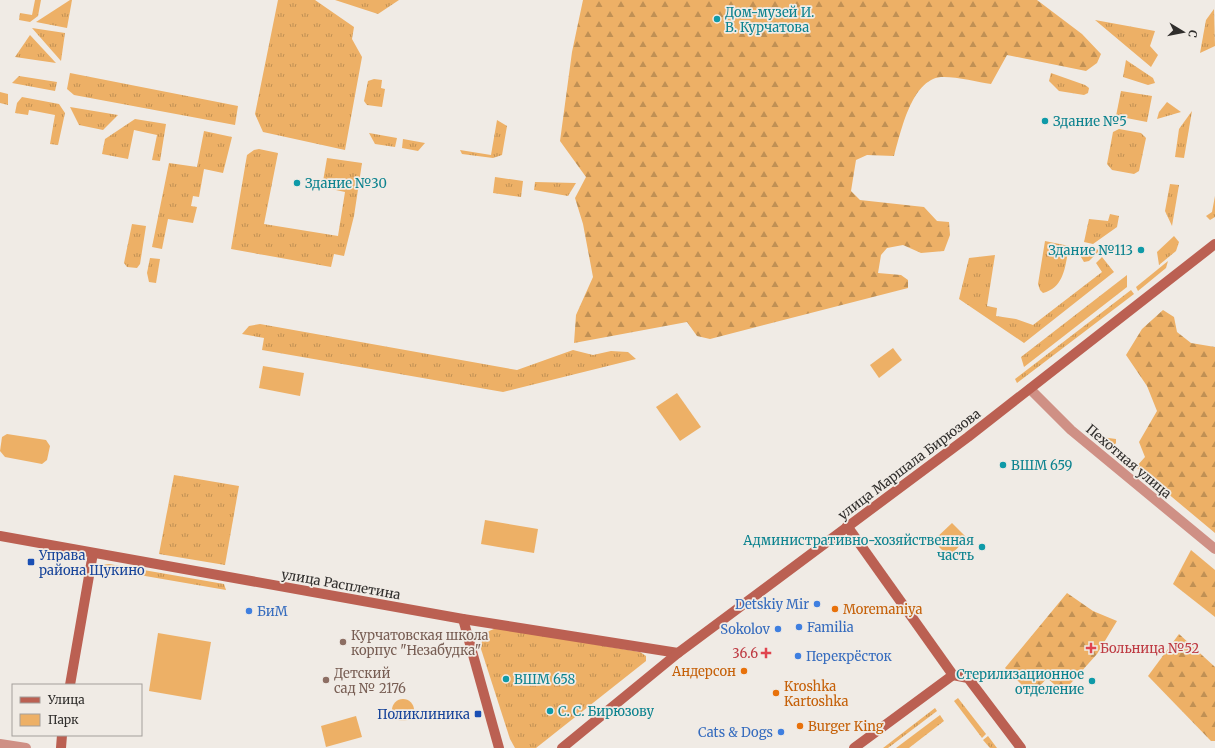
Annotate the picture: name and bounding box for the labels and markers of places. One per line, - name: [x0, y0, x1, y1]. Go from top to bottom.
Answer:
- place label: Дом-музей И. В. Курчатова: [725, 4, 814, 36]
- marker: Дом-музей И. В. Курчатова: [712, 14, 722, 24]
- place label: Здание №5: [1053, 113, 1127, 130]
- marker: Здание №5: [1040, 116, 1050, 126]
- place label: Здание №30: [305, 175, 387, 192]
- marker: Здание №30: [292, 178, 302, 188]
- place label: Здание №113: [1048, 242, 1133, 259]
- marker: Здание №113: [1136, 245, 1146, 255]
- place label: BШМ 659: [1011, 457, 1073, 474]
- marker: BШМ 659: [998, 460, 1008, 470]
- place label: Административно-хозяйственная часть: [742, 532, 974, 564]
- marker: Административно-хозяйственная часть: [977, 542, 987, 552]
- place label: Управа района Щукино: [38, 547, 145, 579]
- marker: Управа района Щукино: [26, 557, 36, 567]
- place label: Detskiy Mir: [735, 596, 809, 613]
- marker: Detskiy Mir: [812, 599, 822, 609]
- place label: Moremaniya: [843, 601, 922, 618]
- place label: БиМ: [257, 603, 288, 620]
- marker: Moremaniya: [830, 604, 840, 614]
- marker: БиМ: [244, 606, 254, 616]
- place label: Familia: [807, 619, 854, 636]
- place label: Sokolov: [720, 621, 771, 638]
- marker: Familia: [794, 622, 804, 632]
- marker: Sokolov: [773, 624, 783, 634]
- place label: Курчатовская школа корпус "Незабудка": [351, 627, 489, 659]
- marker: Курчатовская школа корпус "Незабудка": [338, 637, 348, 647]
- place label: Больница №52: [1100, 640, 1199, 657]
- marker: Больница №52: [1085, 642, 1097, 654]
- place label: 36.6: [732, 645, 758, 662]
- marker: 36.6: [761, 648, 771, 658]
- place label: Перекрёсток: [806, 648, 892, 665]
- marker: Перекрёсток: [793, 651, 803, 661]
- place label: Андерсон: [671, 663, 736, 680]
- place label: Детский сад № 2176: [334, 665, 406, 697]
- marker: Андерсон: [739, 666, 749, 676]
- place label: Стерилизационное отделение: [956, 666, 1084, 698]
- place label: ВШM 658: [514, 671, 576, 688]
- marker: ВШM 658: [501, 674, 511, 684]
- marker: Детский сад № 2176: [321, 675, 331, 685]
- marker: Стерилизационное отделение: [1087, 676, 1097, 686]
- place label: Kroshka Kartoshka: [784, 678, 849, 710]
- marker: Kroshka Kartoshka: [771, 688, 781, 698]
- place label: С. С. Бирюзову: [558, 703, 655, 720]
- place label: Поликлиника: [377, 706, 470, 723]
- marker: С. С. Бирюзову: [545, 706, 555, 716]
- marker: Поликлиника: [473, 709, 483, 719]
- place label: Burger King: [808, 718, 884, 735]
- marker: Burger King: [795, 721, 805, 731]
- place label: Cats & Dogs: [698, 724, 773, 741]
- marker: Cats & Dogs: [776, 727, 786, 737]

